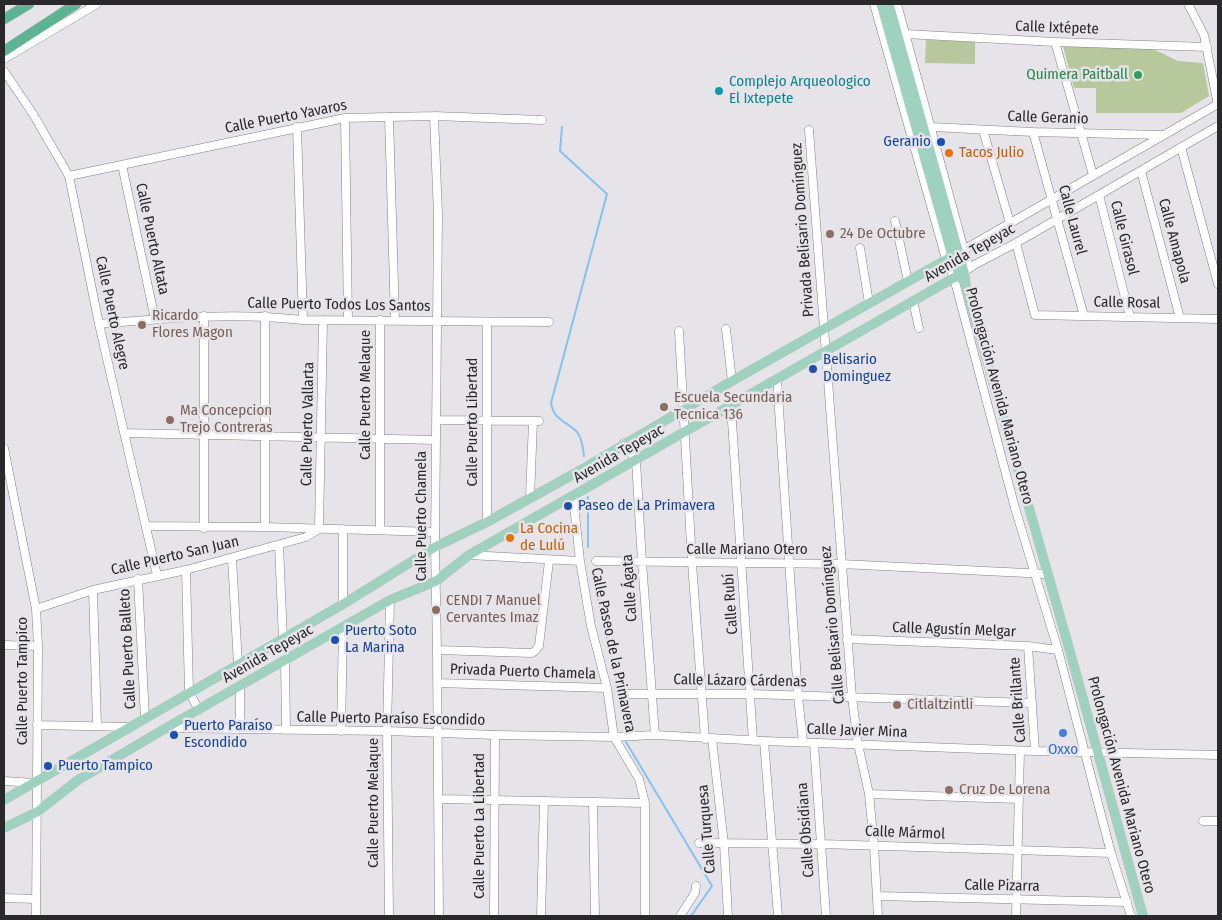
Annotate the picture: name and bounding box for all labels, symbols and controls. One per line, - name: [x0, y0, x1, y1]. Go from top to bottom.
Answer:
- street label: Calle Ixtépete: [1015, 18, 1099, 38]
- place label: Quimera Paitball: [1026, 66, 1128, 84]
- marker: Quimera Paitball: [1132, 69, 1144, 81]
- place label: Complejo Arqueologico El Ixtepete: [729, 73, 871, 108]
- marker: Complejo Arqueologico El Ixtepete: [713, 85, 725, 97]
- street label: Calle Puerto Yavaros: [223, 96, 349, 138]
- street label: Calle Geranio: [1007, 108, 1089, 128]
- place label: Geranio: [883, 133, 931, 151]
- marker: Geranio: [935, 136, 947, 148]
- street label: Privada Belisario Domínguez: [788, 142, 818, 318]
- place label: Tacos Julio: [959, 144, 1024, 162]
- marker: Tacos Julio: [943, 147, 955, 159]
- street label: Calle Puerto Altata: [131, 182, 173, 296]
- street label: Calle Laurel: [1054, 183, 1090, 257]
- street label: Calle Amapola: [1154, 196, 1194, 286]
- street label: Calle Girasol: [1106, 199, 1142, 277]
- street label: Avenida Tepeyac: [921, 220, 1019, 286]
- place label: 24 De Octubre: [840, 225, 926, 243]
- marker: 24 De Octubre: [824, 228, 836, 240]
- street label: Calle Puerto Alegre: [91, 254, 133, 372]
- street label: Prolongación Avenida Mariano Otero: [961, 285, 1037, 507]
- street label: Calle Rosal: [1093, 293, 1161, 313]
- street label: Calle Puerto Todos Los Santos: [247, 294, 431, 316]
- place label: Ricardo Flores Magon: [152, 307, 233, 342]
- marker: Ricardo Flores Magon: [136, 319, 148, 331]
- street label: Calle Puerto Melaque: [357, 330, 375, 460]
- place label: Belisario Dominguez: [823, 351, 891, 386]
- street label: Calle Puerto Libertad: [464, 358, 482, 486]
- street label: Calle Puerto Vallarta: [298, 362, 318, 486]
- marker: Belisario Dominguez: [807, 363, 819, 375]
- place label: Escuela Secundaria Tecnica 136: [674, 389, 792, 424]
- marker: Escuela Secundaria Tecnica 136: [658, 401, 670, 413]
- place label: Ma Concepcion Trejo Contreras: [180, 402, 273, 437]
- marker: Ma Concepcion Trejo Contreras: [164, 414, 176, 426]
- street label: Avenida Tepeyac: [570, 421, 668, 487]
- street label: Calle Puerto Chamela: [413, 451, 431, 581]
- place label: Paseo de La Primavera: [578, 497, 715, 515]
- marker: Paseo de La Primavera: [562, 500, 574, 512]
- place label: La Cocina de Lulú: [520, 520, 578, 555]
- marker: La Cocina de Lulú: [504, 532, 516, 544]
- street label: Calle Puerto San Juan: [109, 533, 241, 579]
- street label: Calle Mariano Otero: [686, 541, 808, 559]
- street label: Calle Belisario Domínguez: [817, 545, 849, 705]
- street label: Calle Ágata: [619, 554, 641, 622]
- street label: Calle Paseo de la Primavera: [587, 566, 639, 734]
- street label: Calle Rubí: [720, 573, 742, 635]
- street label: Calle Puerto Balleto: [116, 588, 140, 710]
- place label: CENDI 7 Manuel Cervantes Imaz: [446, 592, 541, 627]
- marker: CENDI 7 Manuel Cervantes Imaz: [430, 604, 442, 616]
- street label: Calle Puerto Tampico: [14, 617, 32, 745]
- street label: Calle Agustín Melgar: [892, 619, 1016, 641]
- street label: Avenida Tepeyac: [219, 621, 317, 687]
- place label: Puerto Soto La Marina: [345, 622, 417, 657]
- marker: Puerto Soto La Marina: [329, 634, 341, 646]
- street label: Calle Brillante: [1006, 657, 1030, 743]
- street label: Privada Puerto Chamela: [450, 660, 596, 684]
- street label: Calle Lázaro Cárdenas: [673, 671, 807, 691]
- street label: Prolongación Avenida Mariano Otero: [1083, 674, 1159, 896]
- place label: Citlaltzintli: [907, 696, 973, 714]
- marker: Citlaltzintli: [891, 699, 903, 711]
- street label: Calle Puerto Paraíso Escondido: [297, 708, 485, 730]
- place label: Puerto Paraíso Escondido: [184, 717, 273, 752]
- street label: Calle Javier Mina: [806, 720, 908, 742]
- marker: Oxxo: [1057, 727, 1069, 739]
- marker: Puerto Paraíso Escondido: [168, 729, 180, 741]
- street label: Calle Puerto Melaque: [365, 738, 383, 868]
- place label: Oxxo: [1048, 741, 1078, 759]
- street label: Calle Puerto La Libertad: [471, 753, 489, 899]
- place label: Puerto Tampico: [58, 757, 153, 775]
- marker: Puerto Tampico: [42, 760, 54, 772]
- place label: Cruz De Lorena: [959, 781, 1050, 799]
- street label: Calle Obsidiana: [794, 782, 818, 878]
- street label: Calle Turquesa: [694, 784, 720, 874]
- marker: Cruz De Lorena: [943, 784, 955, 796]
- street label: Calle Mármol: [865, 823, 945, 843]
- street label: Calle Pizarra: [964, 876, 1040, 896]

